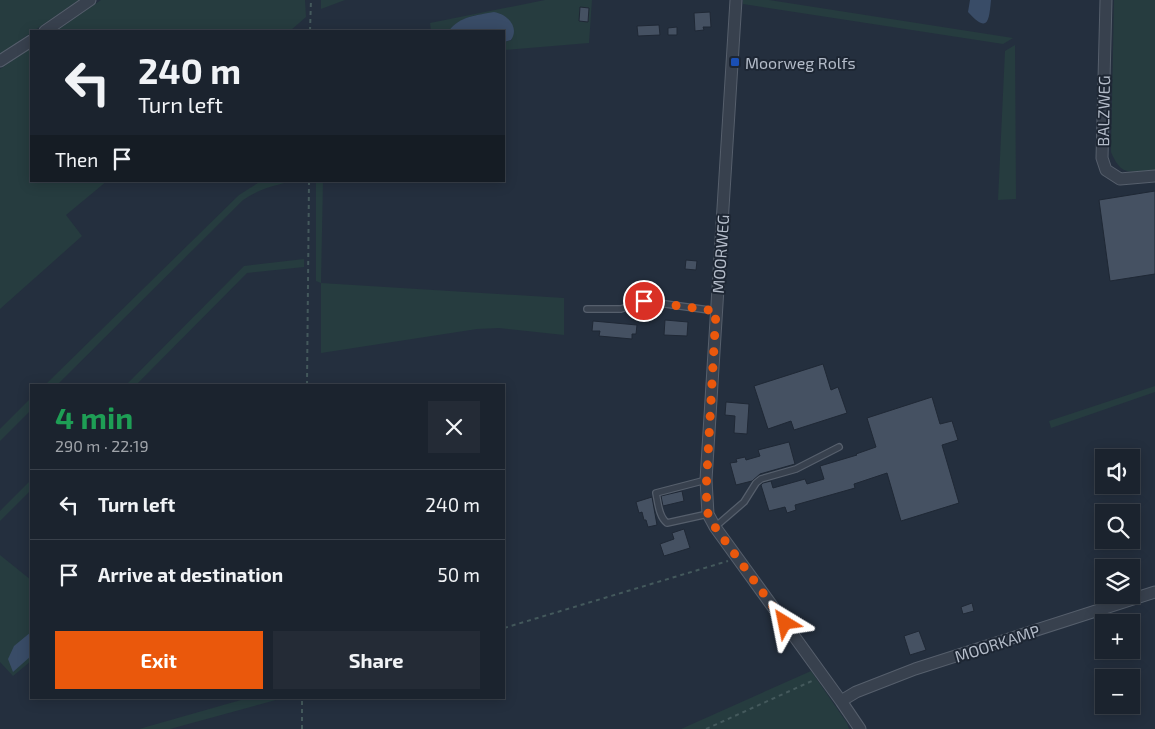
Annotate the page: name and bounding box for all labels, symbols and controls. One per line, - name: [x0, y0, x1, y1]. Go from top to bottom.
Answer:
- text: 240 m: [138, 49, 241, 91]
- icon: left: [55, 50, 120, 115]
- place label: Moorweg Rolfs: [745, 53, 856, 72]
- marker: Moorweg Rolfs: [729, 56, 741, 68]
- street label: BALZWEG: [1093, 75, 1113, 147]
- text: Turn left: [138, 91, 223, 117]
- icon: arrive: [108, 145, 136, 173]
- text: Then: [55, 148, 98, 171]
- street label: MOORWEG: [708, 214, 732, 294]
- pin: [623, 280, 665, 322]
- icon: arrive: [630, 287, 658, 315]
- text: 4 min: [55, 399, 133, 435]
- button: close: [428, 401, 480, 453]
- text: 290 m · 22:19: [55, 436, 149, 455]
- map controls: [1095, 449, 1140, 714]
- button: sound: [1095, 449, 1140, 494]
- icon: left: [55, 491, 83, 519]
- text: Turn left: [98, 493, 175, 516]
- text: 240 m: [425, 493, 480, 516]
- button: search: [1095, 504, 1140, 549]
- button: layers: [1095, 559, 1140, 604]
- icon: arrive: [55, 561, 83, 589]
- text: Arrive at destination: [98, 563, 283, 586]
- text: 50 m: [437, 563, 480, 586]
- position arrow: [758, 596, 810, 648]
- button: +: [1095, 614, 1140, 659]
- street label: MOORKAMP: [952, 620, 1042, 666]
- button: Exit: [55, 631, 263, 689]
- button: Share: [273, 631, 480, 689]
- button: −: [1095, 669, 1140, 714]

